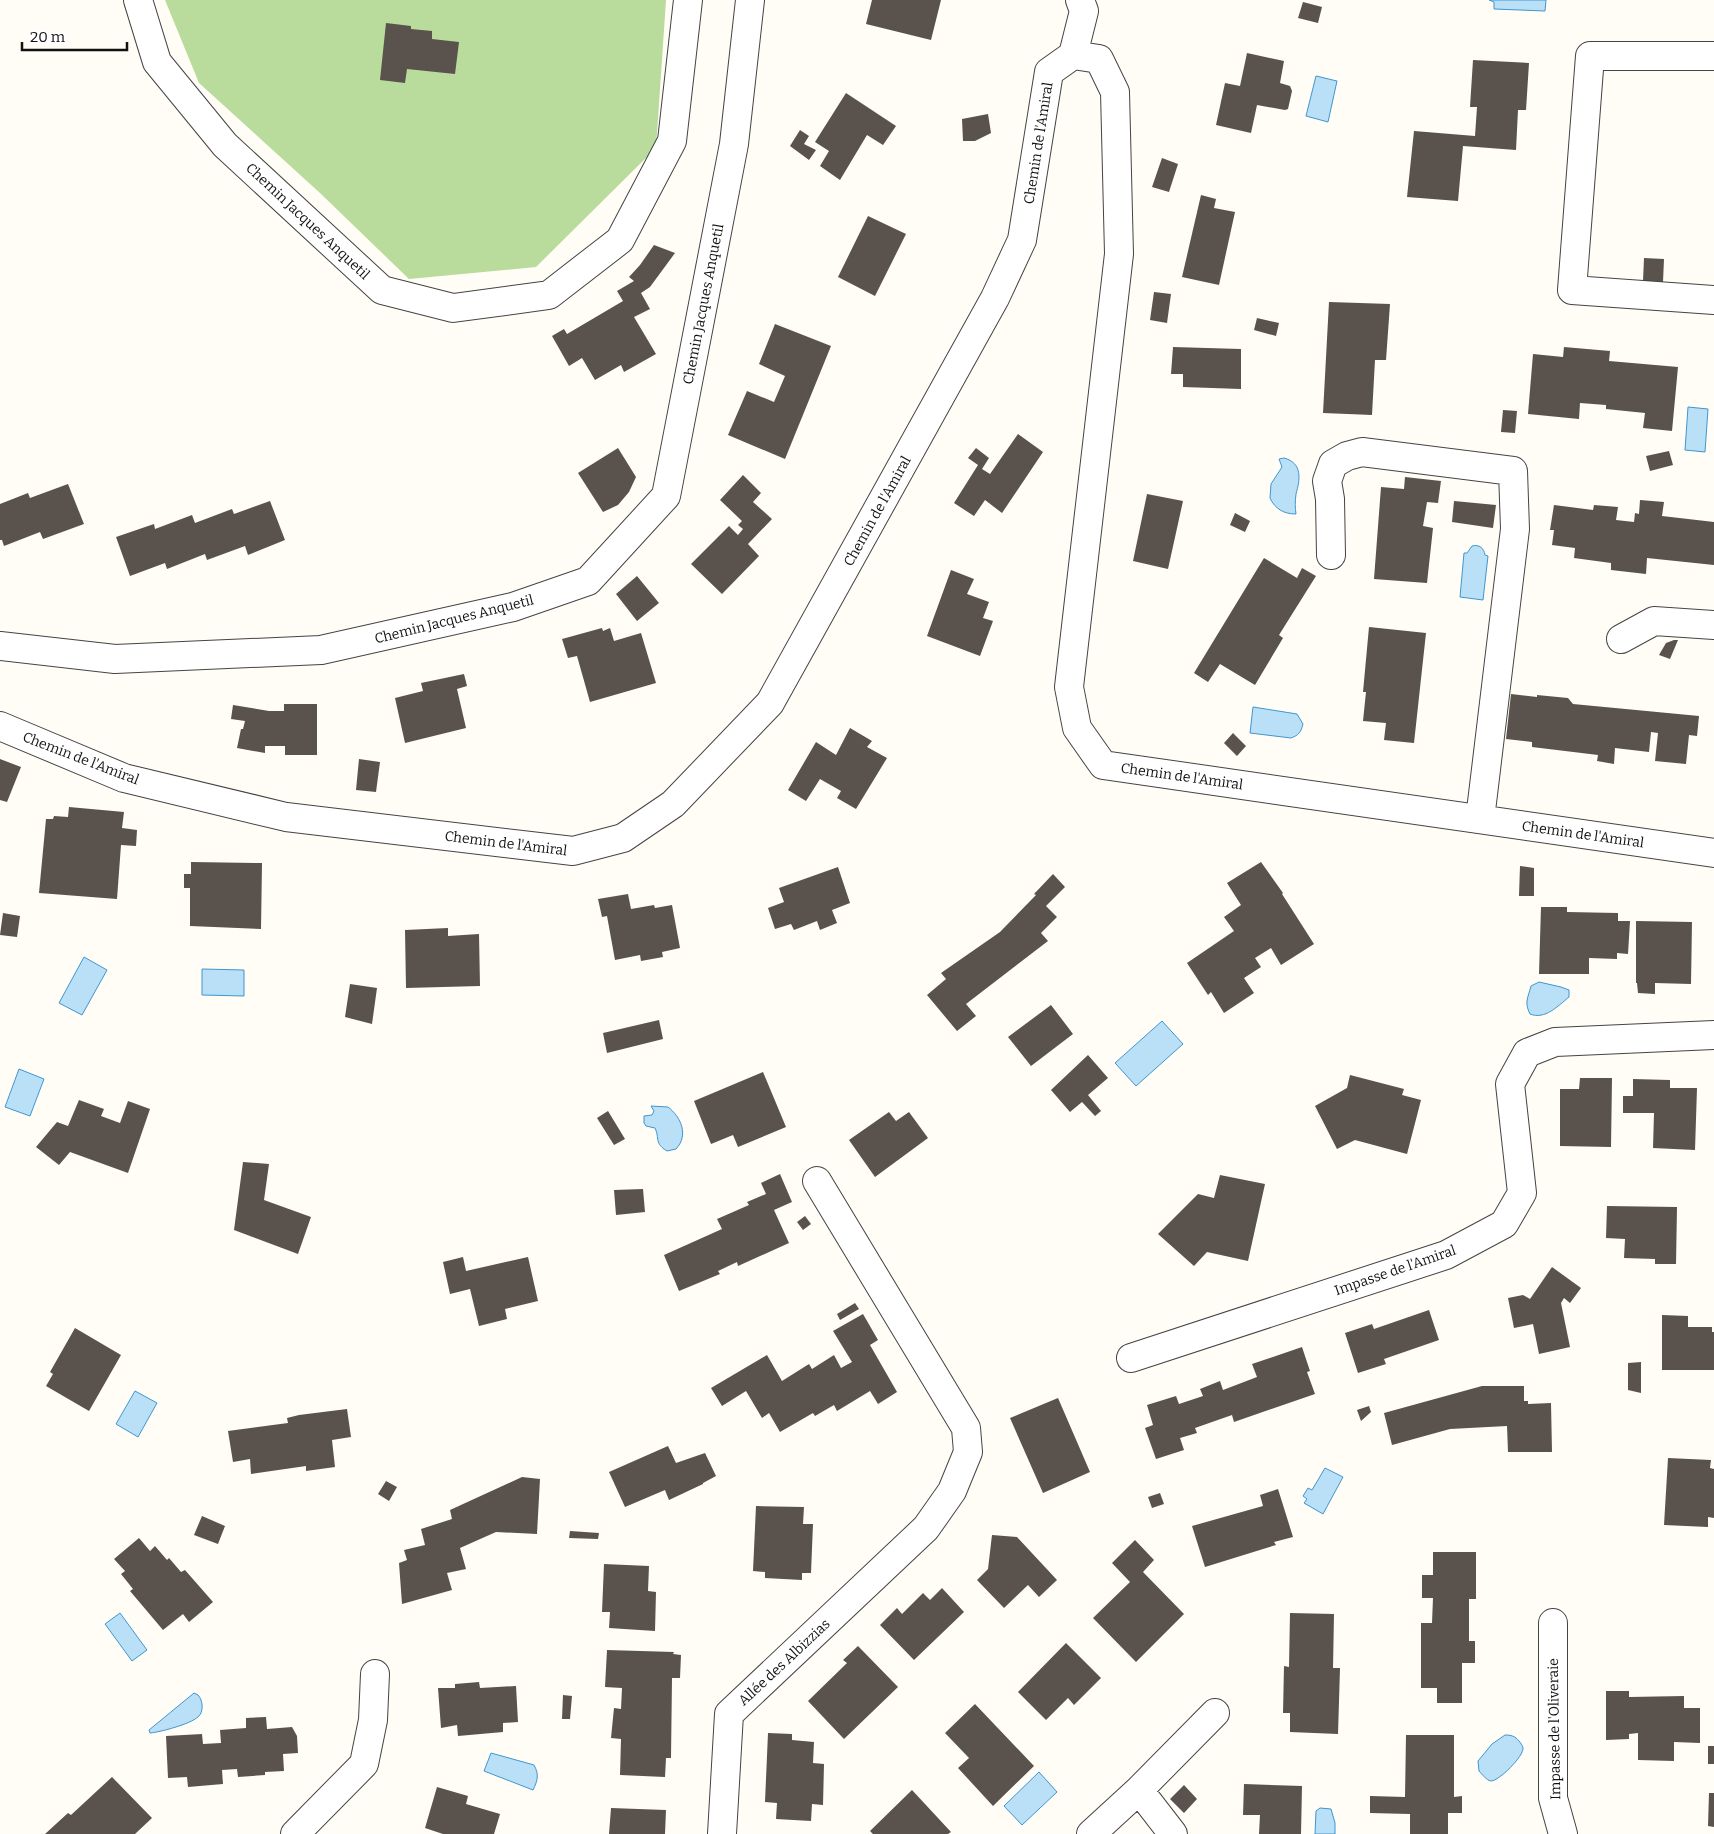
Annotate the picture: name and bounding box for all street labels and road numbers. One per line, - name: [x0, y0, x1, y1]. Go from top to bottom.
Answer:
- street label: Chemin de l'Amiral: [1020, 81, 1057, 205]
- street label: Chemin Jacques Anquetil: [242, 159, 373, 283]
- street label: Chemin Jacques Anquetil: [680, 222, 727, 386]
- street label: Chemin de l'Amiral: [840, 453, 915, 569]
- street label: Chemin Jacques Anquetil: [373, 591, 535, 647]
- street label: Chemin de l'Amiral: [20, 728, 141, 788]
- street label: Chemin de l'Amiral: [1120, 760, 1244, 793]
- street label: Chemin de l'Amiral: [1521, 818, 1645, 851]
- street label: Chemin de l'Amiral: [444, 828, 568, 859]
- street label: Impasse de l'Amiral: [1332, 1242, 1458, 1299]
- street label: Allée des Albizzias: [735, 1615, 834, 1709]
- street label: Impasse de l'Oliveraie: [1545, 1658, 1564, 1800]

